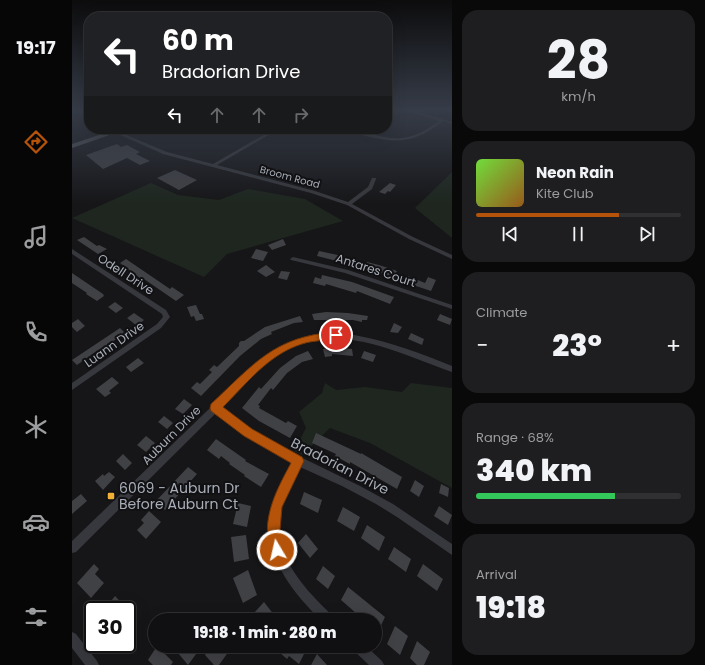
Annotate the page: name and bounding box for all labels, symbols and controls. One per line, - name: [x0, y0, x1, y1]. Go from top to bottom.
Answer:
- text: 60 m: [162, 21, 234, 60]
- text: 28: [547, 24, 610, 97]
- icon: left: [96, 28, 148, 80]
- text: 19:17: [16, 35, 56, 60]
- text: Bradorian Drive: [162, 59, 300, 84]
- text: km/h: [561, 87, 596, 106]
- icon: left: [164, 104, 186, 126]
- icon: ahead: [206, 104, 228, 126]
- icon: ahead: [248, 104, 270, 126]
- icon: right: [290, 104, 312, 126]
- icon: directions: [22, 128, 50, 156]
- street label: Broom Road: [258, 162, 322, 192]
- text: Neon Rain: [536, 162, 614, 183]
- text: Kite Club: [536, 184, 594, 203]
- icon: music: [22, 223, 50, 251]
- icon: previous: [499, 223, 521, 245]
- icon: pause: [567, 223, 589, 245]
- icon: next: [636, 223, 658, 245]
- street label: Odell Drive: [94, 249, 158, 299]
- street label: Antares Court: [334, 249, 418, 291]
- text: Climate: [476, 303, 527, 322]
- street label: Luann Drive: [81, 317, 147, 371]
- icon: phone: [22, 318, 50, 346]
- pin: [319, 318, 353, 352]
- icon: arrive: [325, 324, 347, 346]
- text: 23°: [552, 324, 602, 367]
- text: −: [476, 330, 488, 361]
- text: +: [666, 330, 681, 361]
- street label: Auburn Drive: [138, 402, 204, 468]
- icon: climate: [22, 413, 50, 441]
- text: Range · 68%: [476, 428, 554, 447]
- street label: Bradorian Drive: [288, 433, 393, 499]
- text: 340 km: [476, 449, 592, 492]
- place label: 6069 - Auburn Dr Before Auburn Ct: [119, 478, 239, 514]
- marker: 6069 - Auburn Dr Before Auburn Ct: [106, 491, 116, 501]
- icon: car: [22, 508, 50, 536]
- position arrow: [256, 529, 298, 571]
- text: Arrival: [476, 565, 517, 584]
- text: 19:18: [476, 586, 546, 629]
- speed limit sign: 30: [84, 601, 136, 653]
- icon: filters: [22, 603, 50, 631]
- text: 19:18 · 1 min · 280 m: [194, 622, 336, 643]

